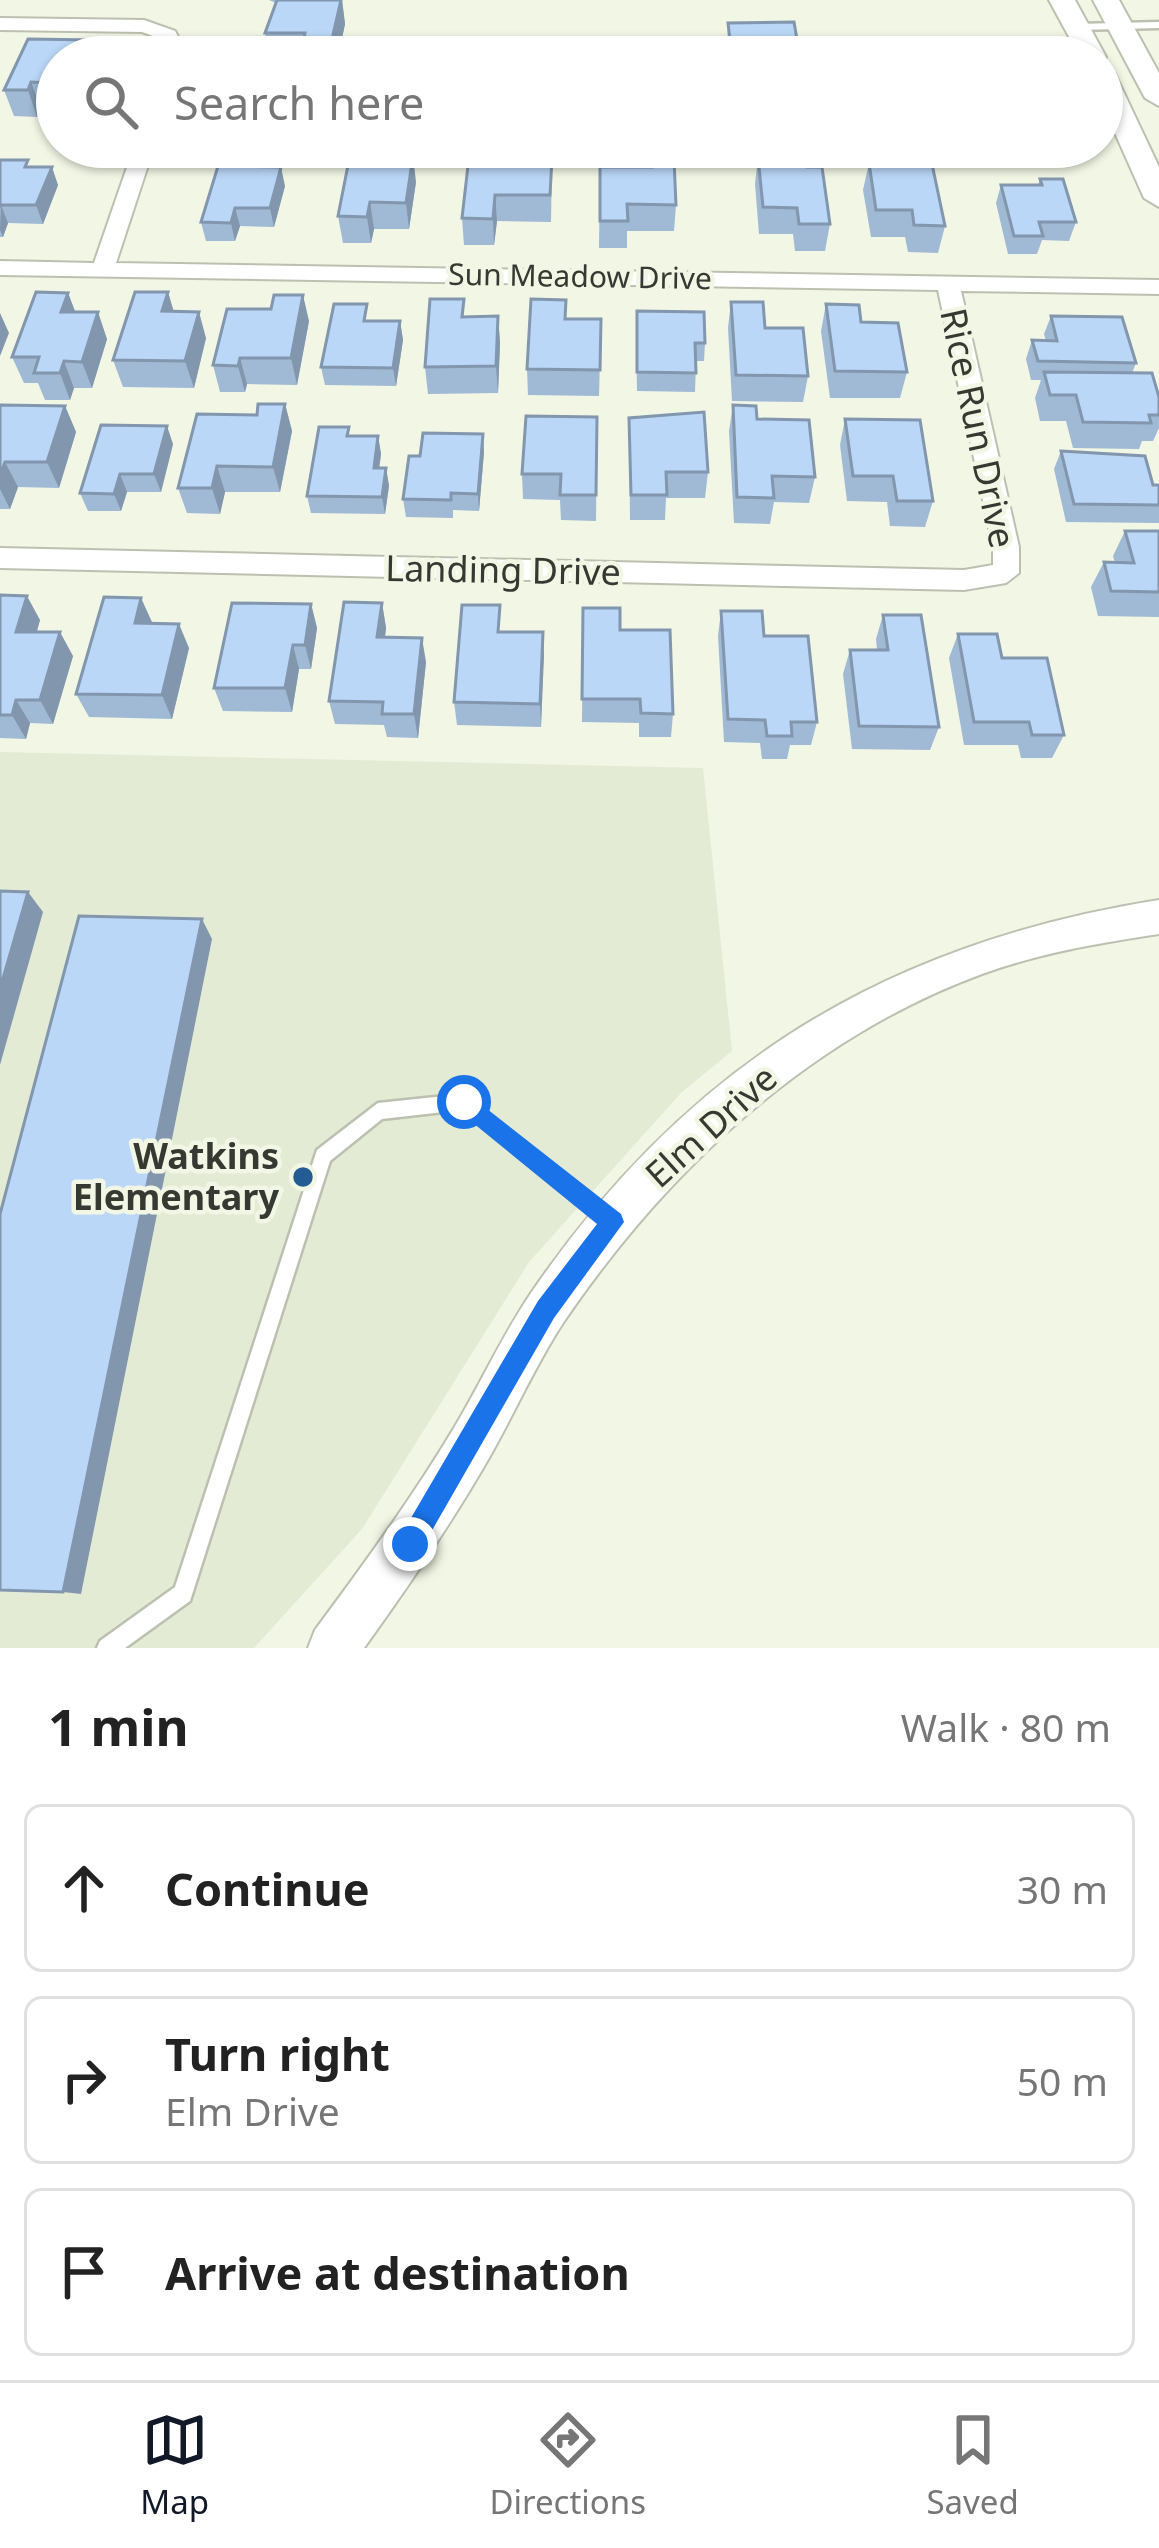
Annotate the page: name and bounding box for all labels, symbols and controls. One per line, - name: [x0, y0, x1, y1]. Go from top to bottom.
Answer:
- search box: [36, 36, 1123, 168]
- icon: search: [78, 69, 144, 135]
- text: Search here: [174, 72, 424, 133]
- street label: Sun Meadow Drive: [448, 253, 712, 298]
- street label: Rice Run Drive: [929, 304, 1028, 552]
- street label: Landing Drive: [385, 543, 621, 596]
- street label: Elm Drive: [634, 1053, 787, 1198]
- route start: [437, 1075, 491, 1129]
- place label: Watkins Elementary: [73, 1131, 279, 1221]
- marker: Watkins Elementary: [290, 1164, 316, 1190]
- route end: [383, 1517, 437, 1571]
- text: 1 min: [48, 1691, 189, 1761]
- text: Walk · 80 m: [901, 1700, 1111, 1753]
- icon: ahead: [51, 1855, 117, 1921]
- text: Continue: [165, 1858, 370, 1919]
- text: 30 m: [1017, 1862, 1108, 1915]
- text: Turn right: [165, 2023, 390, 2084]
- icon: right: [51, 2047, 117, 2113]
- text: 50 m: [1017, 2054, 1108, 2107]
- text: Elm Drive: [165, 2084, 340, 2137]
- icon: arrive: [51, 2239, 117, 2305]
- text: Arrive at destination: [165, 2242, 630, 2303]
- tab: Map: [140, 2407, 209, 2524]
- tab: Directions: [489, 2407, 646, 2524]
- tab: Saved: [926, 2407, 1019, 2524]

